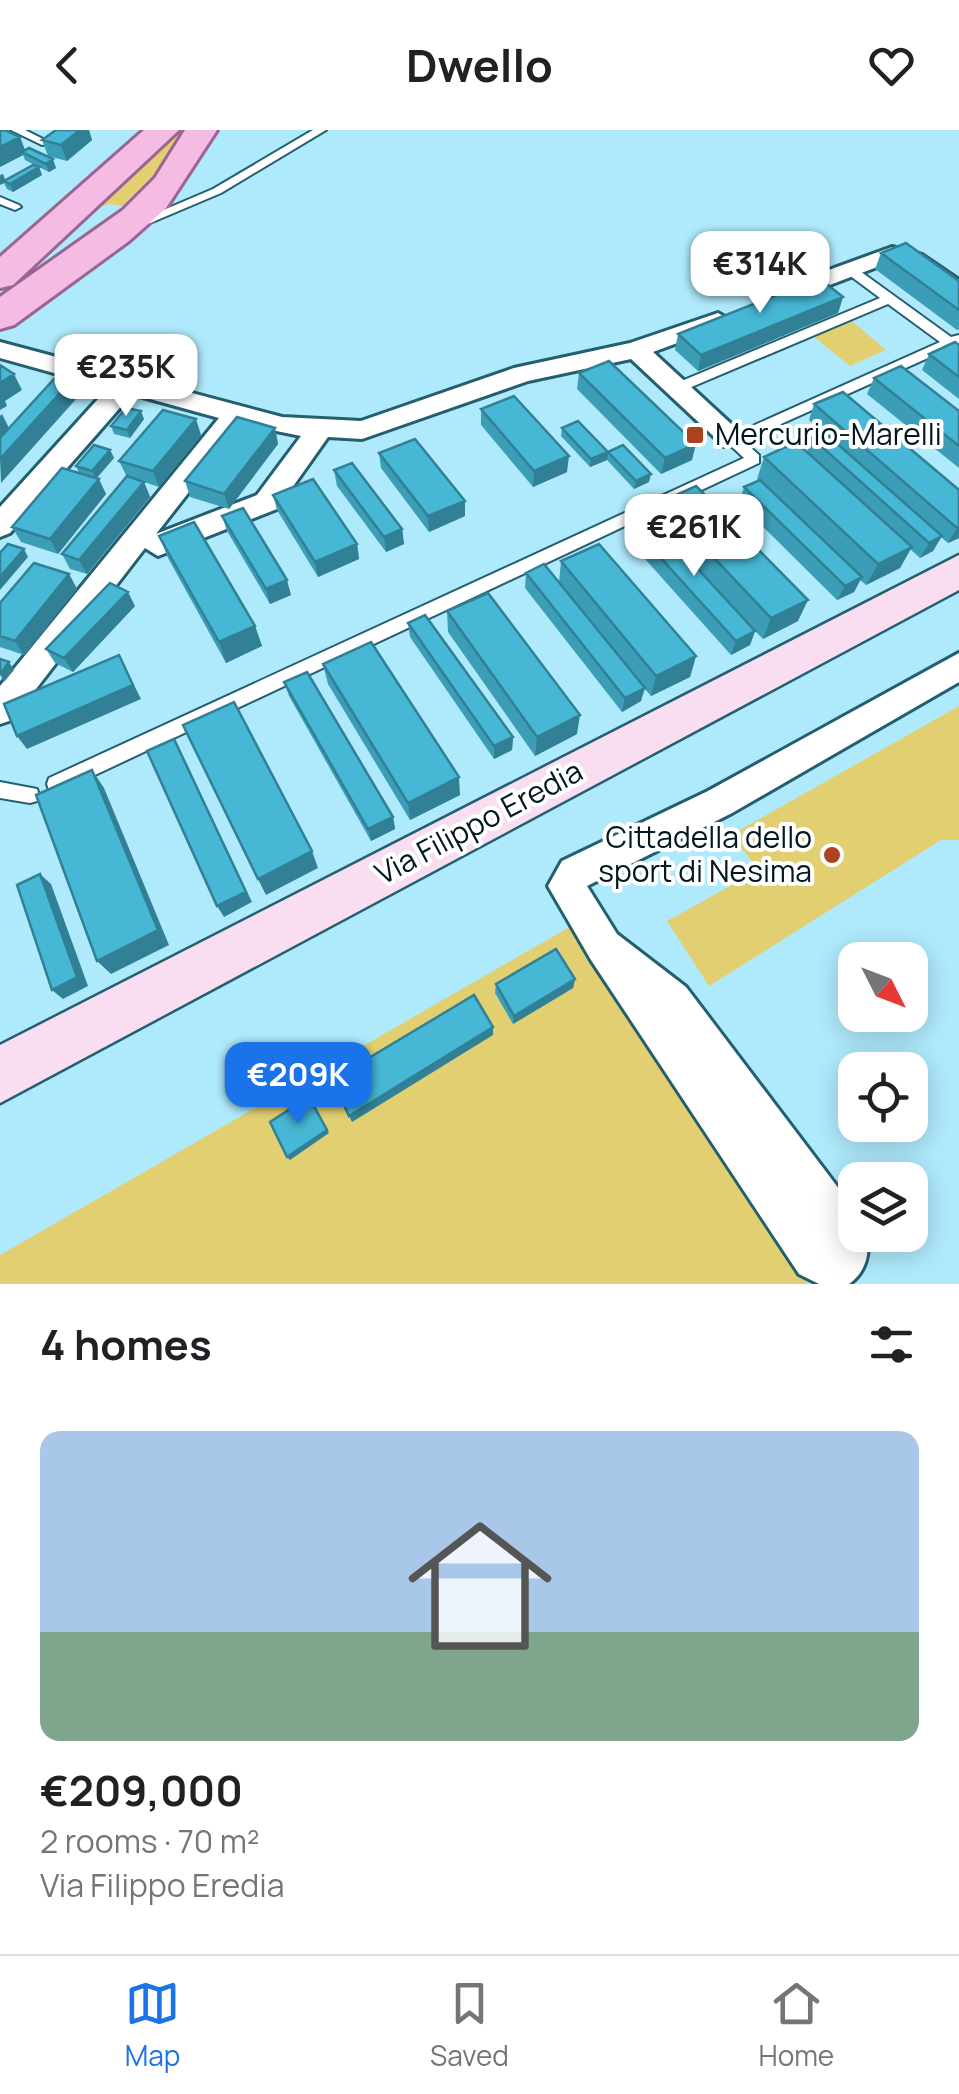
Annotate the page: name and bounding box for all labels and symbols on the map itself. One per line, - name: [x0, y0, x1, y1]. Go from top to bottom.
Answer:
- pin: €314K: [690, 231, 830, 316]
- pin: €235K: [56, 334, 196, 419]
- place label: Mercurio-Marelli: [715, 413, 942, 454]
- marker: Mercurio-Marelli: [684, 424, 706, 446]
- pin: €261K: [624, 494, 764, 579]
- street label: Via Filippo Eredia: [367, 750, 589, 894]
- place label: Cittadella dello sport di Nesima: [598, 816, 812, 891]
- marker: Cittadella dello sport di Nesima: [821, 844, 843, 866]
- north arrow: [838, 942, 928, 1032]
- pin: €209K: [228, 1042, 368, 1127]

